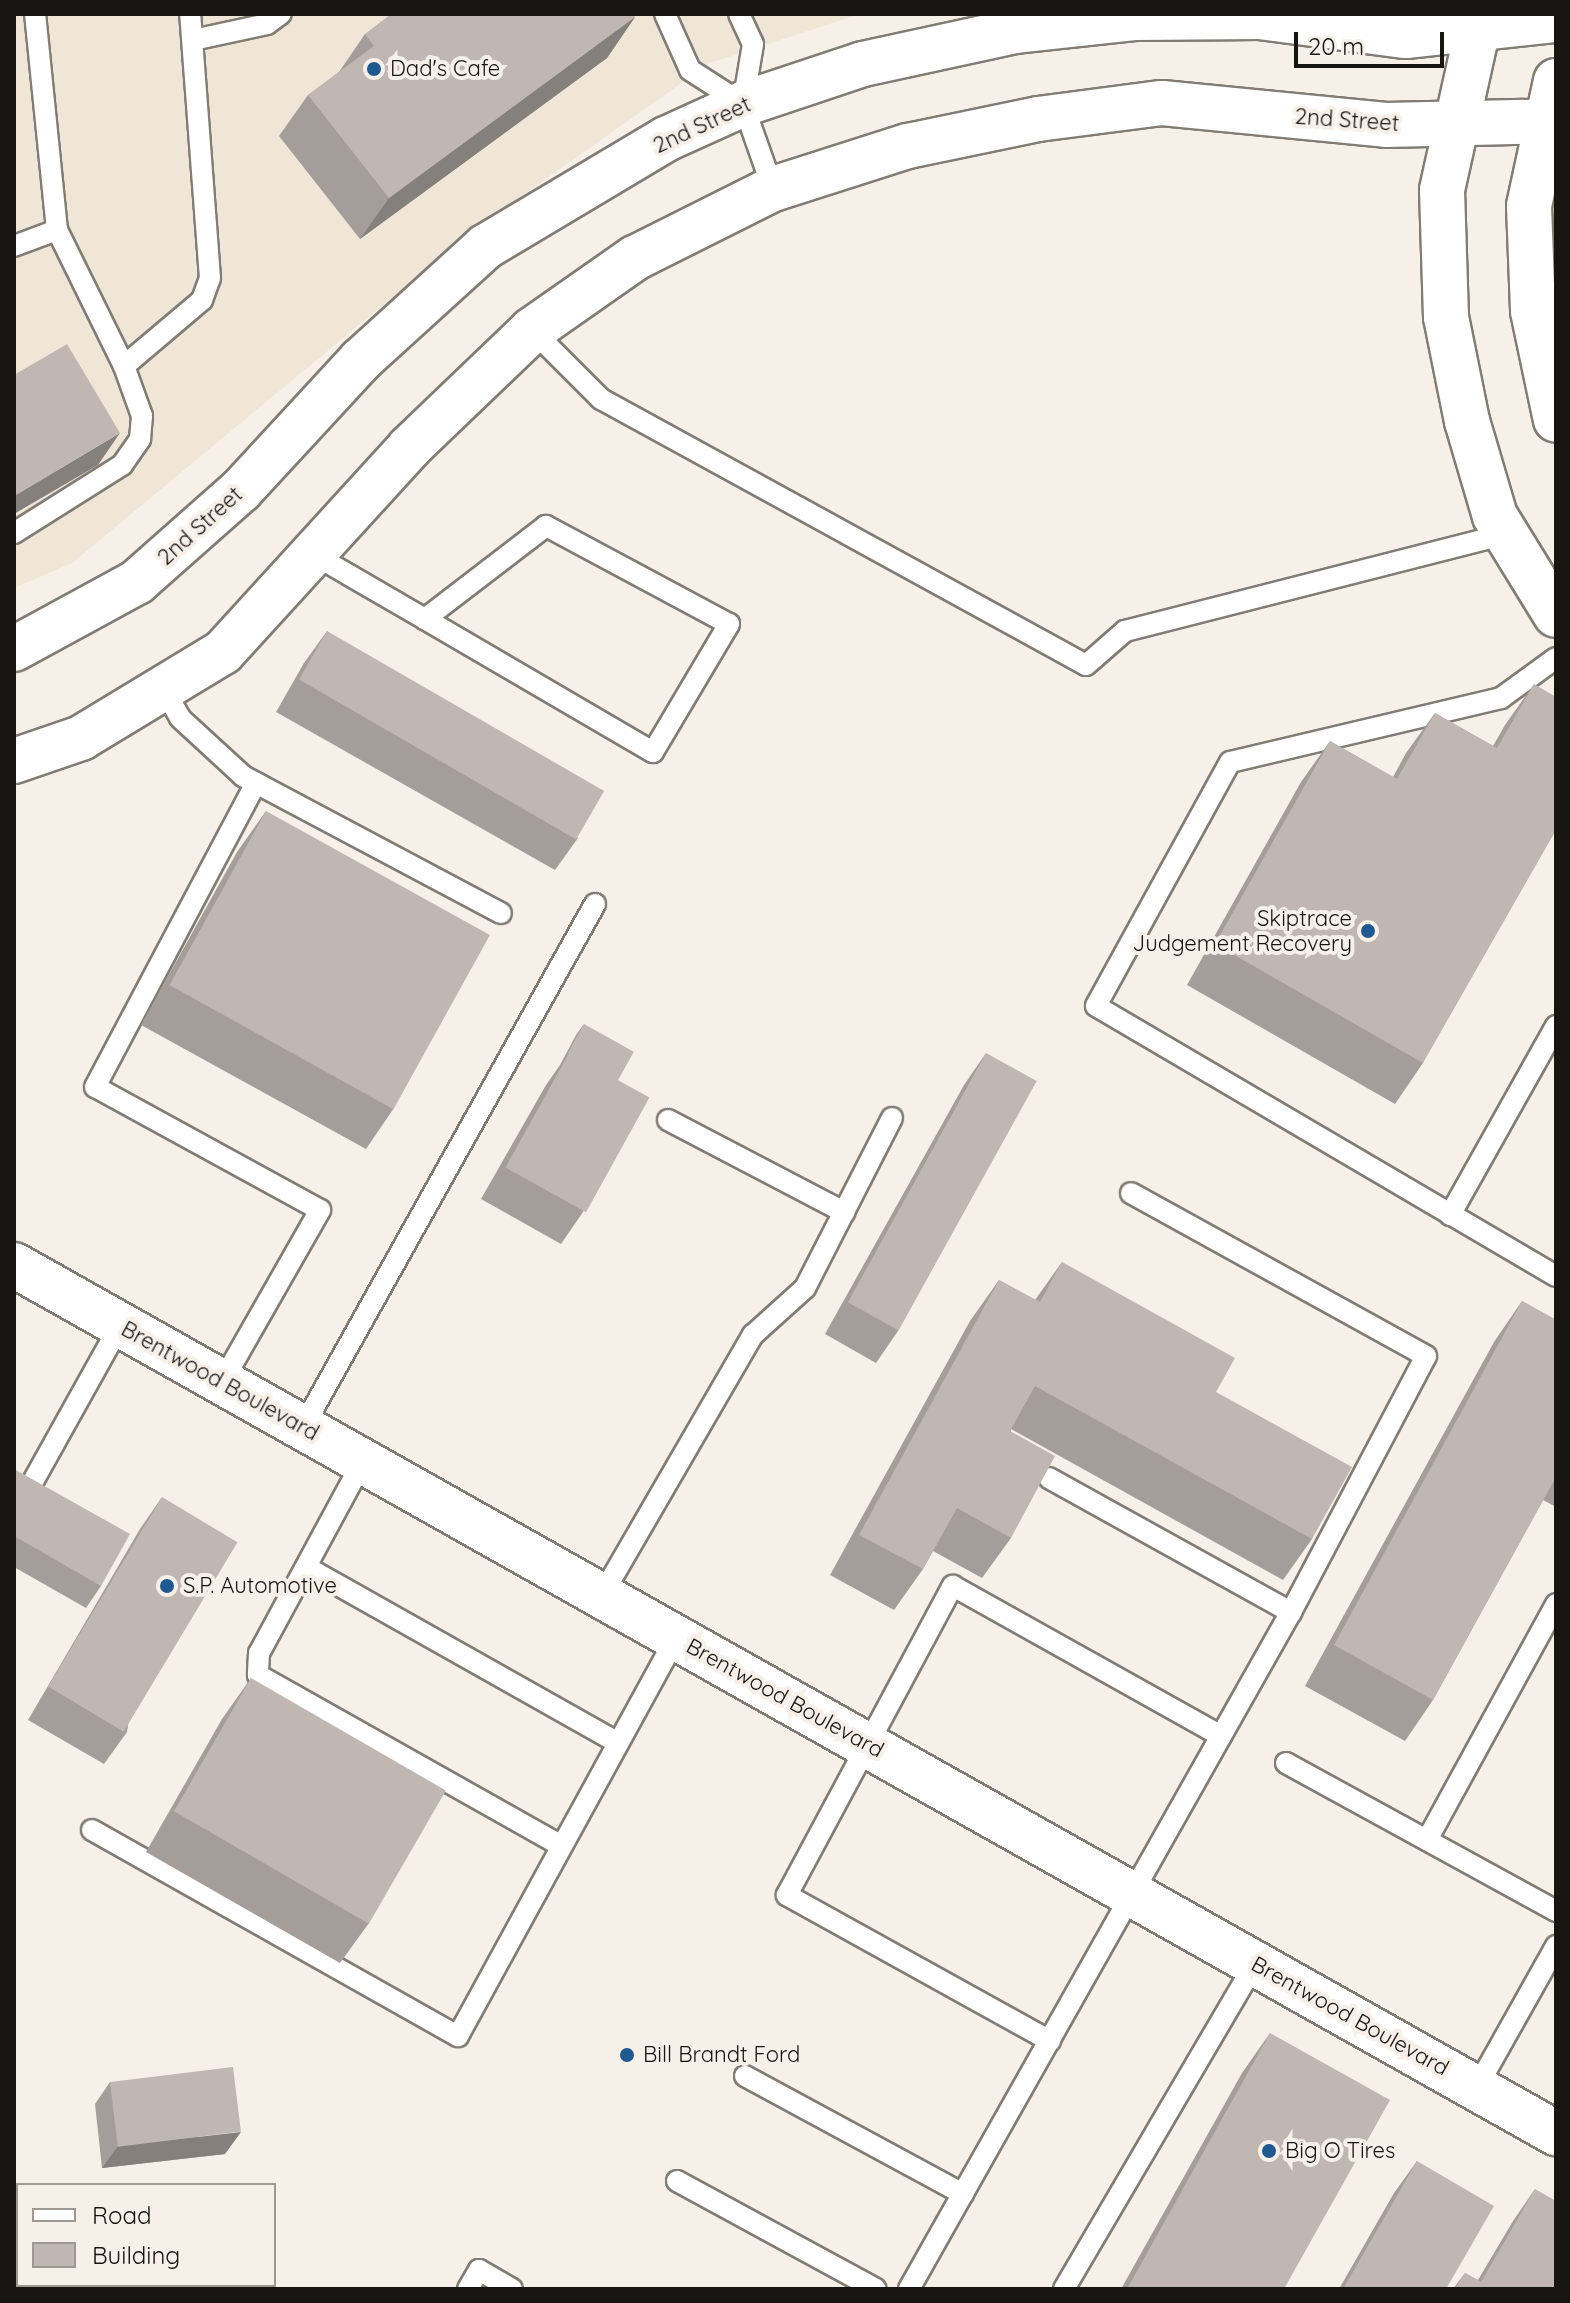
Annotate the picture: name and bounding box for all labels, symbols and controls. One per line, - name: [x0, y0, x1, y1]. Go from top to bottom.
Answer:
- scale bar: [1298, 16, 1448, 66]
- text: 20 m: [1308, 31, 1364, 61]
- place label: Dad's Cafe: [390, 56, 500, 82]
- marker: Dad's Cafe: [365, 60, 383, 78]
- street label: 2nd Street: [649, 91, 755, 159]
- street label: 2nd Street: [1294, 103, 1400, 137]
- street label: 2nd Street: [152, 481, 248, 571]
- place label: Skiptrace Judgement Recovery: [1133, 905, 1352, 956]
- marker: Skiptrace Judgement Recovery: [1359, 922, 1377, 940]
- street label: Brentwood Boulevard: [117, 1316, 323, 1446]
- place label: S.P. Automotive: [183, 1573, 337, 1599]
- marker: S.P. Automotive: [158, 1577, 176, 1595]
- street label: Brentwood Boulevard: [682, 1633, 888, 1763]
- street label: Brentwood Boulevard: [1247, 1951, 1453, 2081]
- place label: Bill Brandt Ford: [643, 2042, 800, 2068]
- marker: Bill Brandt Ford: [618, 2046, 636, 2064]
- place label: Big O Tires: [1285, 2138, 1395, 2164]
- marker: Big O Tires: [1260, 2142, 1278, 2160]
- legend: [16, 2183, 276, 2287]
- text: Road: [92, 2200, 152, 2230]
- text: Building: [92, 2240, 180, 2270]

